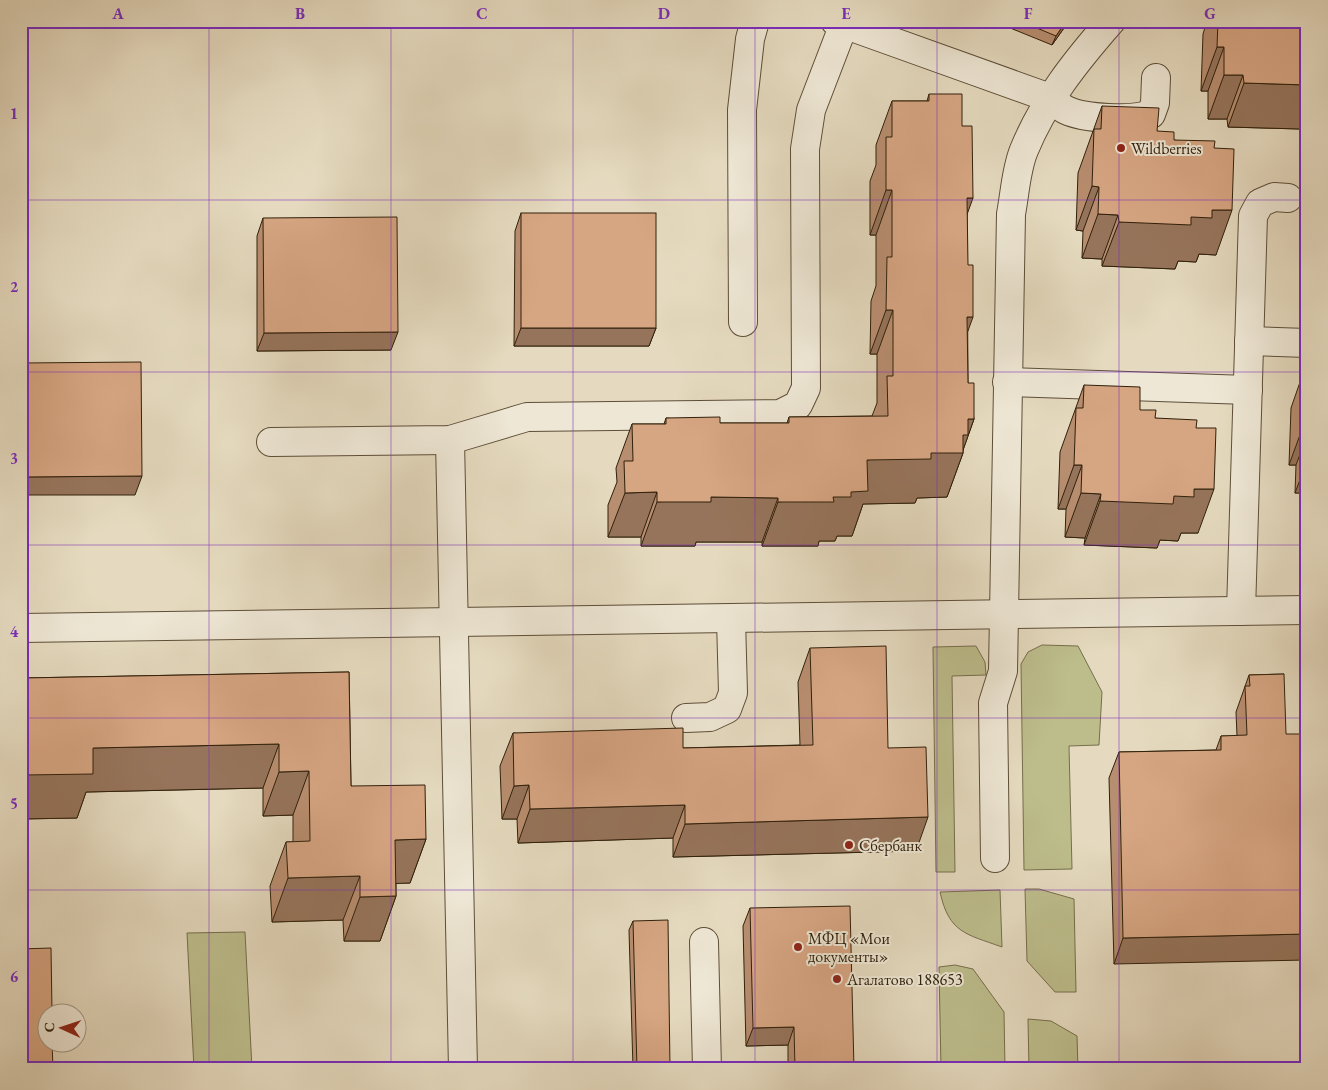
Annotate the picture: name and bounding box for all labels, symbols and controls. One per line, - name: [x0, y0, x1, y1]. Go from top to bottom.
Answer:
- text: A: [111, 3, 124, 24]
- text: B: [295, 3, 305, 24]
- text: C: [476, 3, 488, 24]
- text: D: [658, 3, 670, 24]
- text: E: [841, 3, 851, 24]
- text: F: [1024, 3, 1033, 24]
- text: G: [1204, 3, 1216, 24]
- text: 1: [10, 103, 18, 124]
- place label: Wildberries: [1131, 138, 1202, 159]
- marker: Wildberries: [1115, 142, 1127, 154]
- text: 2: [10, 276, 19, 297]
- text: 3: [10, 448, 18, 469]
- text: 4: [10, 621, 19, 642]
- text: 5: [10, 793, 18, 814]
- place label: Сбербанк: [859, 835, 922, 856]
- marker: Сбербанк: [843, 839, 855, 851]
- place label: МФЦ «Мои документы»: [808, 928, 890, 967]
- marker: МФЦ «Мои документы»: [792, 941, 804, 953]
- text: 6: [10, 966, 19, 987]
- place label: Агалатово 188653: [846, 969, 963, 990]
- marker: Агалатово 188653: [831, 973, 843, 985]
- north arrow: [38, 1002, 88, 1052]
- text: С: [40, 1022, 58, 1033]

